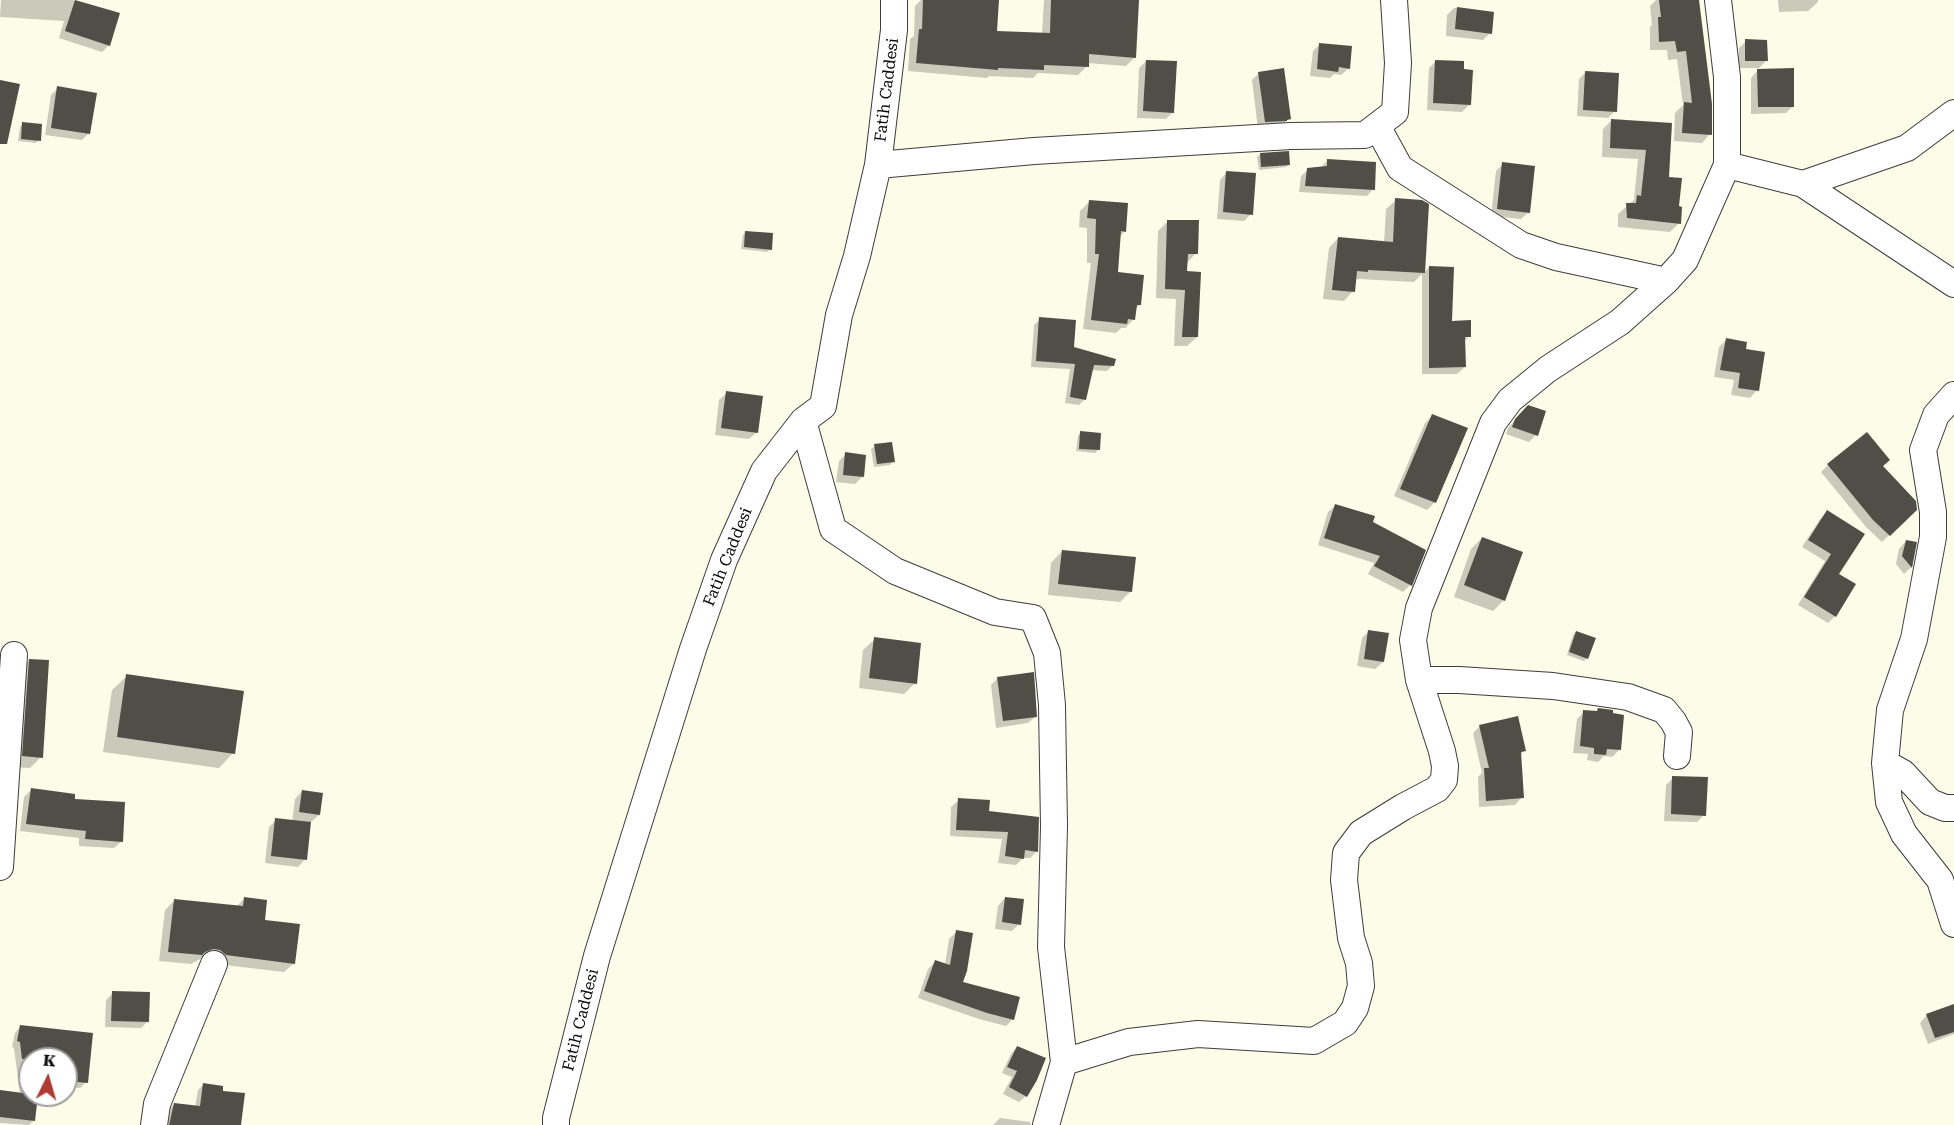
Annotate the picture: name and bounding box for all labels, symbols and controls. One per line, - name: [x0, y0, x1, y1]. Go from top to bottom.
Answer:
- street label: Fatih Caddesi: [871, 37, 903, 143]
- street label: Fatih Caddesi: [699, 505, 757, 609]
- street label: Fatih Caddesi: [559, 967, 603, 1073]
- north arrow: [18, 1047, 78, 1107]
- text: K: [42, 1051, 57, 1071]

